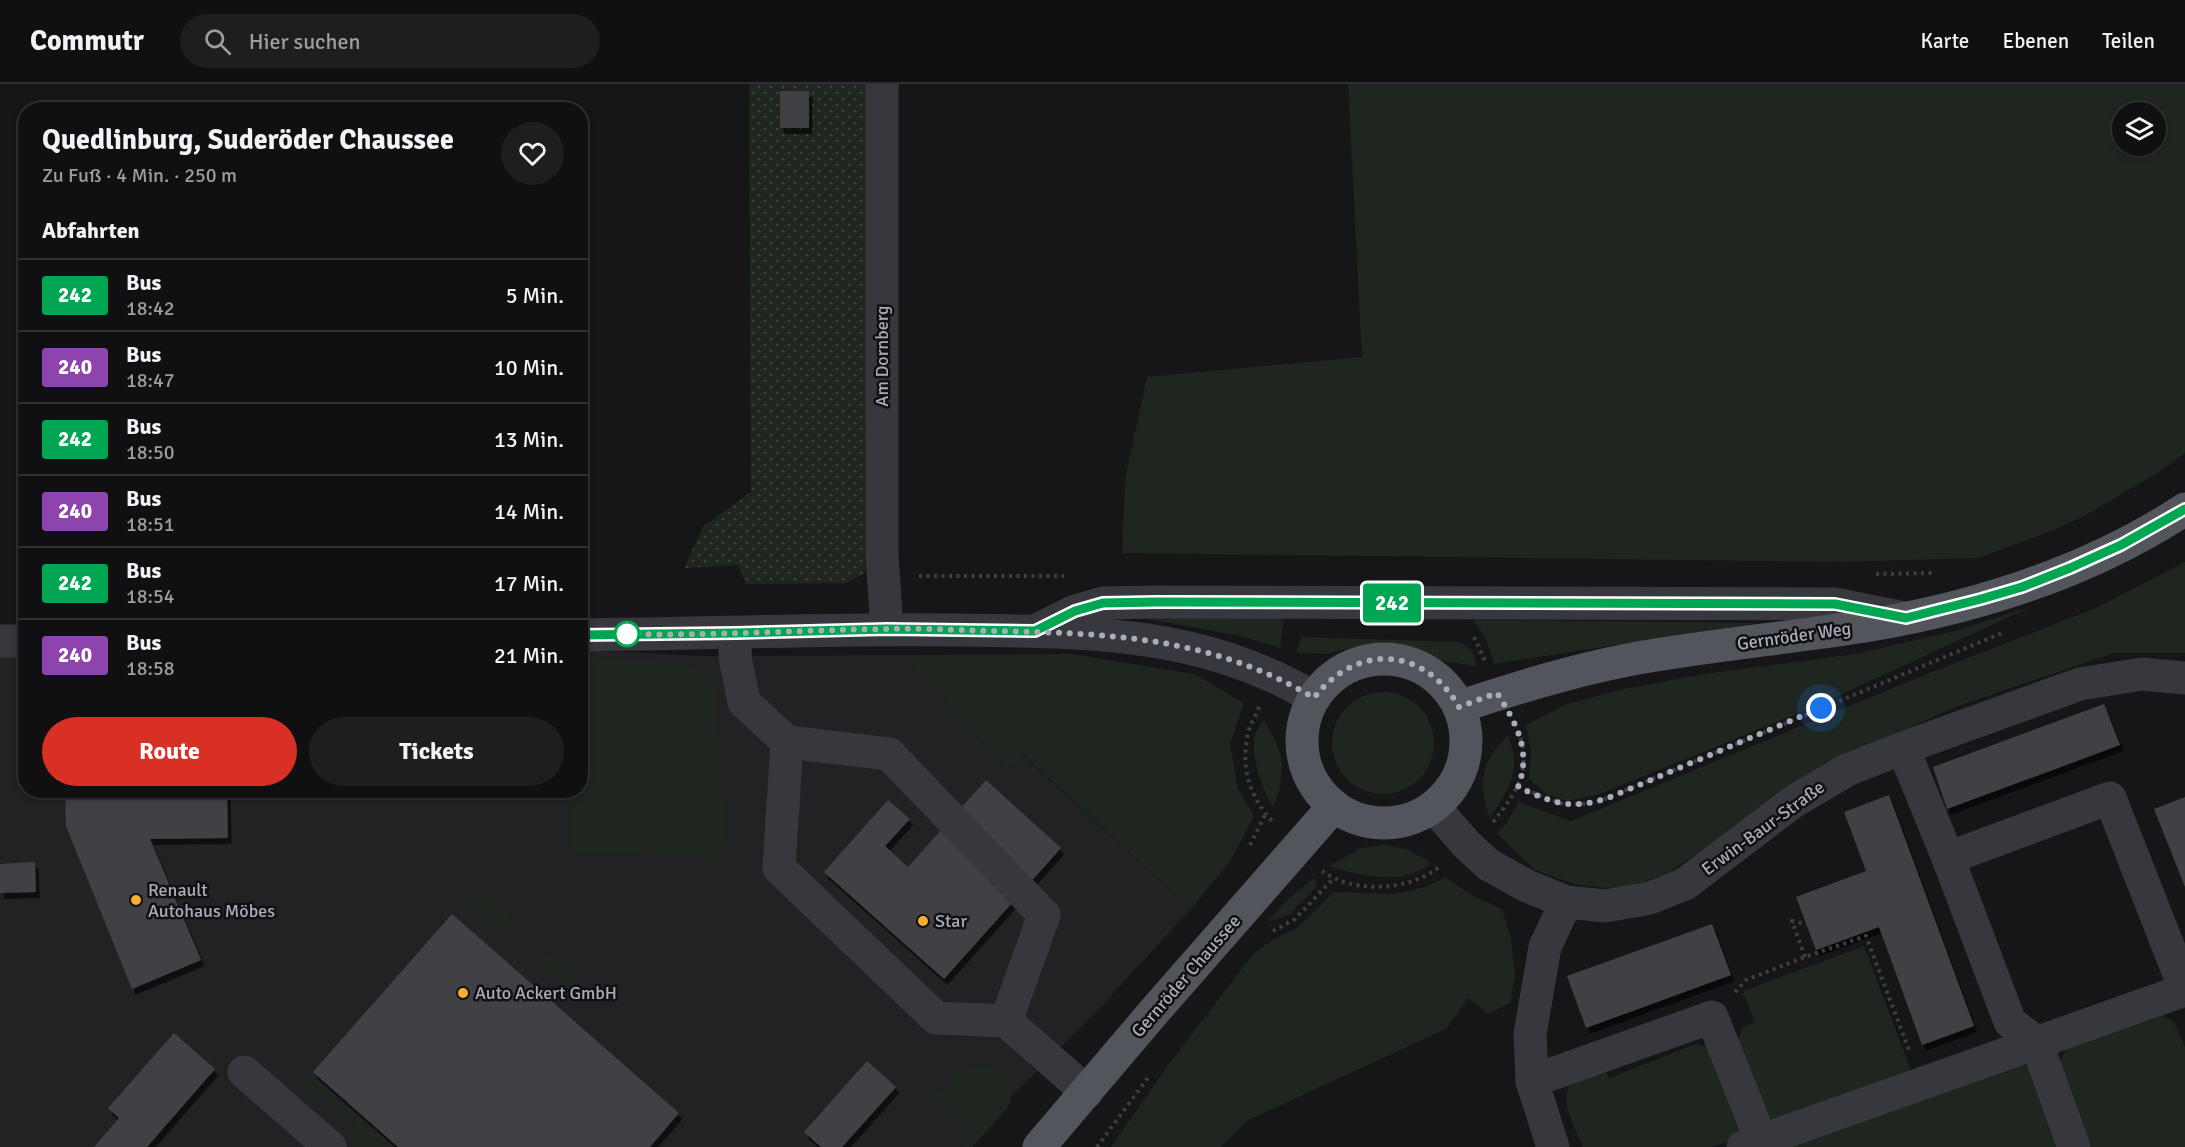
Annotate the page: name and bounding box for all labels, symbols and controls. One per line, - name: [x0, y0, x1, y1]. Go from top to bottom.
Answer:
- search box: [180, 14, 600, 68]
- text: Commutr: [30, 24, 144, 58]
- icon: search: [201, 25, 234, 58]
- text: Hier suchen: [249, 28, 360, 55]
- text: Karte: [1920, 28, 1969, 54]
- text: Ebenen: [2002, 28, 2069, 54]
- text: Teilen: [2102, 28, 2155, 54]
- map controls: [2112, 102, 2166, 156]
- button: layers: [2112, 102, 2166, 156]
- button: heart: [501, 122, 564, 185]
- text: Quedlinburg, Suderöder Chaussee: [42, 123, 454, 157]
- text: Zu Fuß · 4 Min. · 250 m: [42, 163, 237, 188]
- text: Abfahrten: [42, 217, 140, 244]
- text: Bus: [126, 269, 161, 296]
- text: 242: [58, 282, 92, 308]
- text: 5 Min.: [506, 282, 564, 309]
- text: 18:42: [126, 296, 175, 321]
- street label: Am Dornberg: [871, 305, 893, 407]
- text: Bus: [126, 341, 161, 368]
- text: 240: [58, 354, 92, 380]
- text: 10 Min.: [494, 354, 564, 381]
- text: 18:47: [126, 368, 175, 393]
- text: Bus: [126, 413, 161, 440]
- text: 242: [58, 426, 92, 452]
- text: 13 Min.: [494, 426, 564, 453]
- text: 18:50: [126, 440, 175, 465]
- text: Bus: [126, 485, 161, 512]
- text: 240: [58, 498, 92, 524]
- text: 14 Min.: [494, 498, 564, 525]
- text: 18:51: [126, 512, 175, 537]
- text: Bus: [126, 557, 161, 584]
- text: 242: [58, 570, 92, 596]
- text: 17 Min.: [494, 570, 564, 597]
- text: 18:54: [126, 584, 175, 609]
- line badge: 242: [1358, 584, 1426, 622]
- text: 242: [1375, 590, 1409, 616]
- street label: Gernröder Weg: [1736, 617, 1852, 655]
- unlabelled marker: [614, 621, 640, 647]
- text: Bus: [126, 629, 161, 656]
- text: 240: [58, 642, 92, 668]
- text: 21 Min.: [494, 642, 564, 669]
- text: 18:58: [126, 656, 175, 681]
- your location: [1806, 693, 1836, 723]
- button: Route: [42, 717, 297, 786]
- button: Tickets: [309, 717, 564, 786]
- street label: Erwin-Baur-Straße: [1697, 776, 1829, 880]
- place label: Renault Autohaus Möbes: [148, 879, 275, 922]
- marker: Renault Autohaus Möbes: [129, 893, 143, 907]
- place label: Star: [935, 910, 967, 932]
- street label: Gernröder Chaussee: [1127, 910, 1245, 1042]
- marker: Star: [916, 914, 930, 928]
- place label: Auto Ackert GmbH: [475, 982, 617, 1004]
- marker: Auto Ackert GmbH: [456, 986, 470, 1000]

